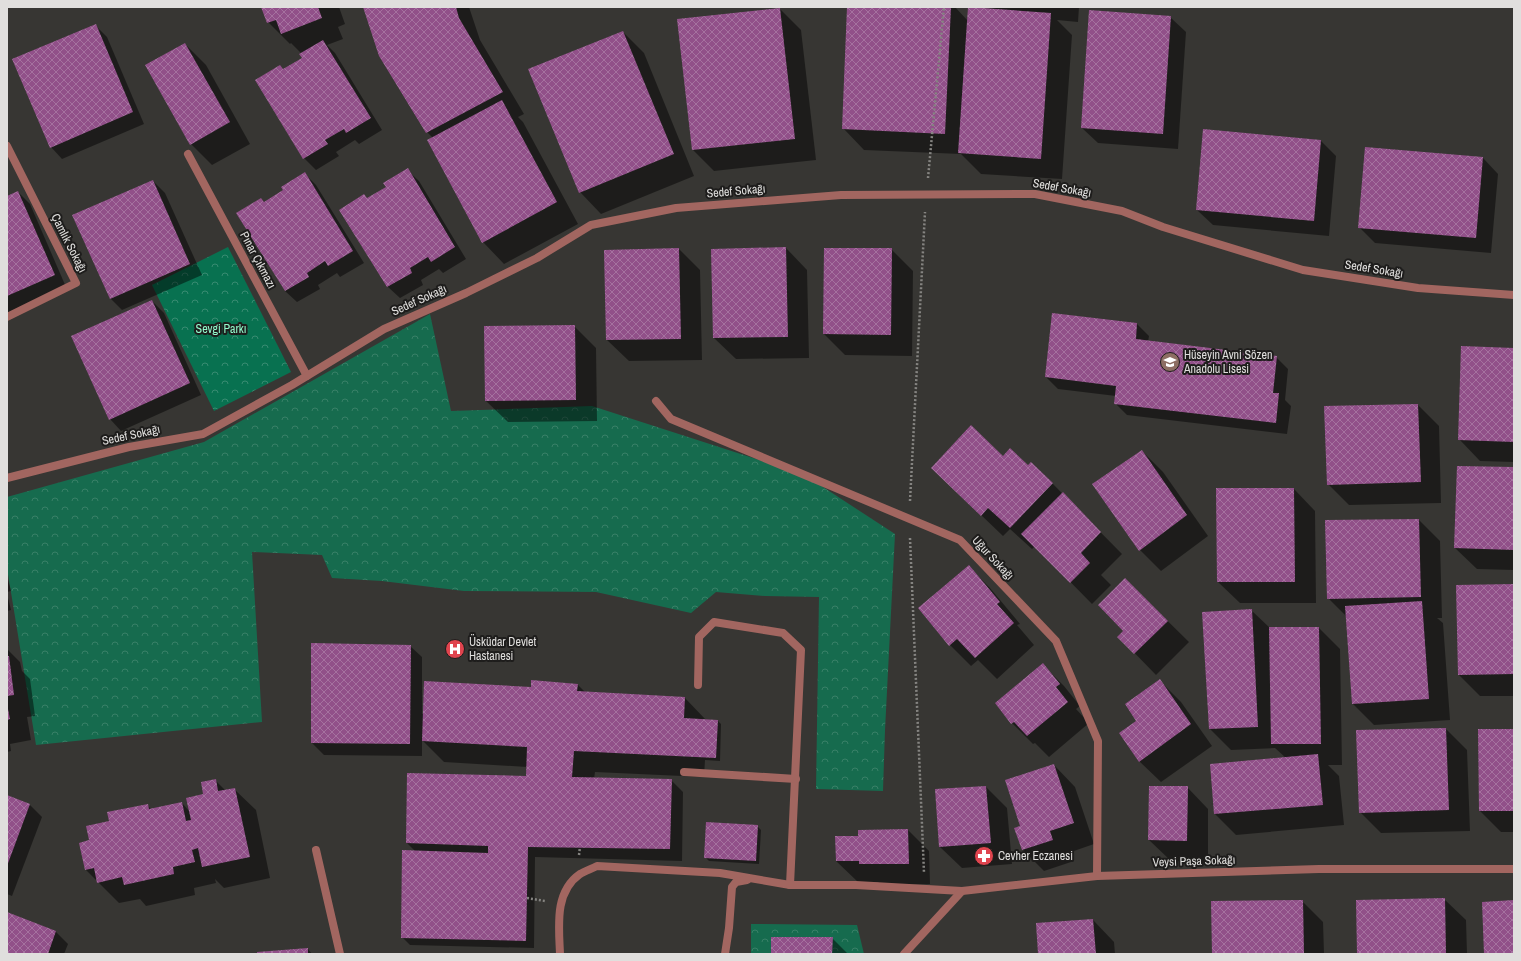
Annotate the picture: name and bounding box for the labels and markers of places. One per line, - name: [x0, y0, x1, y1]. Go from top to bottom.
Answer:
- place label: Hüseyin Avni Sözen Anadolu Lisesi: [1183, 347, 1272, 377]
- school or university icon: Hüseyin Avni Sözen Anadolu Lisesi: [1159, 351, 1181, 373]
- place label: Üsküdar Devlet Hastanesi: [469, 633, 537, 664]
- hospital icon: Üsküdar Devlet Hastanesi: [444, 638, 466, 660]
- pharmacy icon: Cevher Eczanesi: [973, 845, 995, 867]
- place label: Cevher Eczanesi: [998, 848, 1073, 864]

